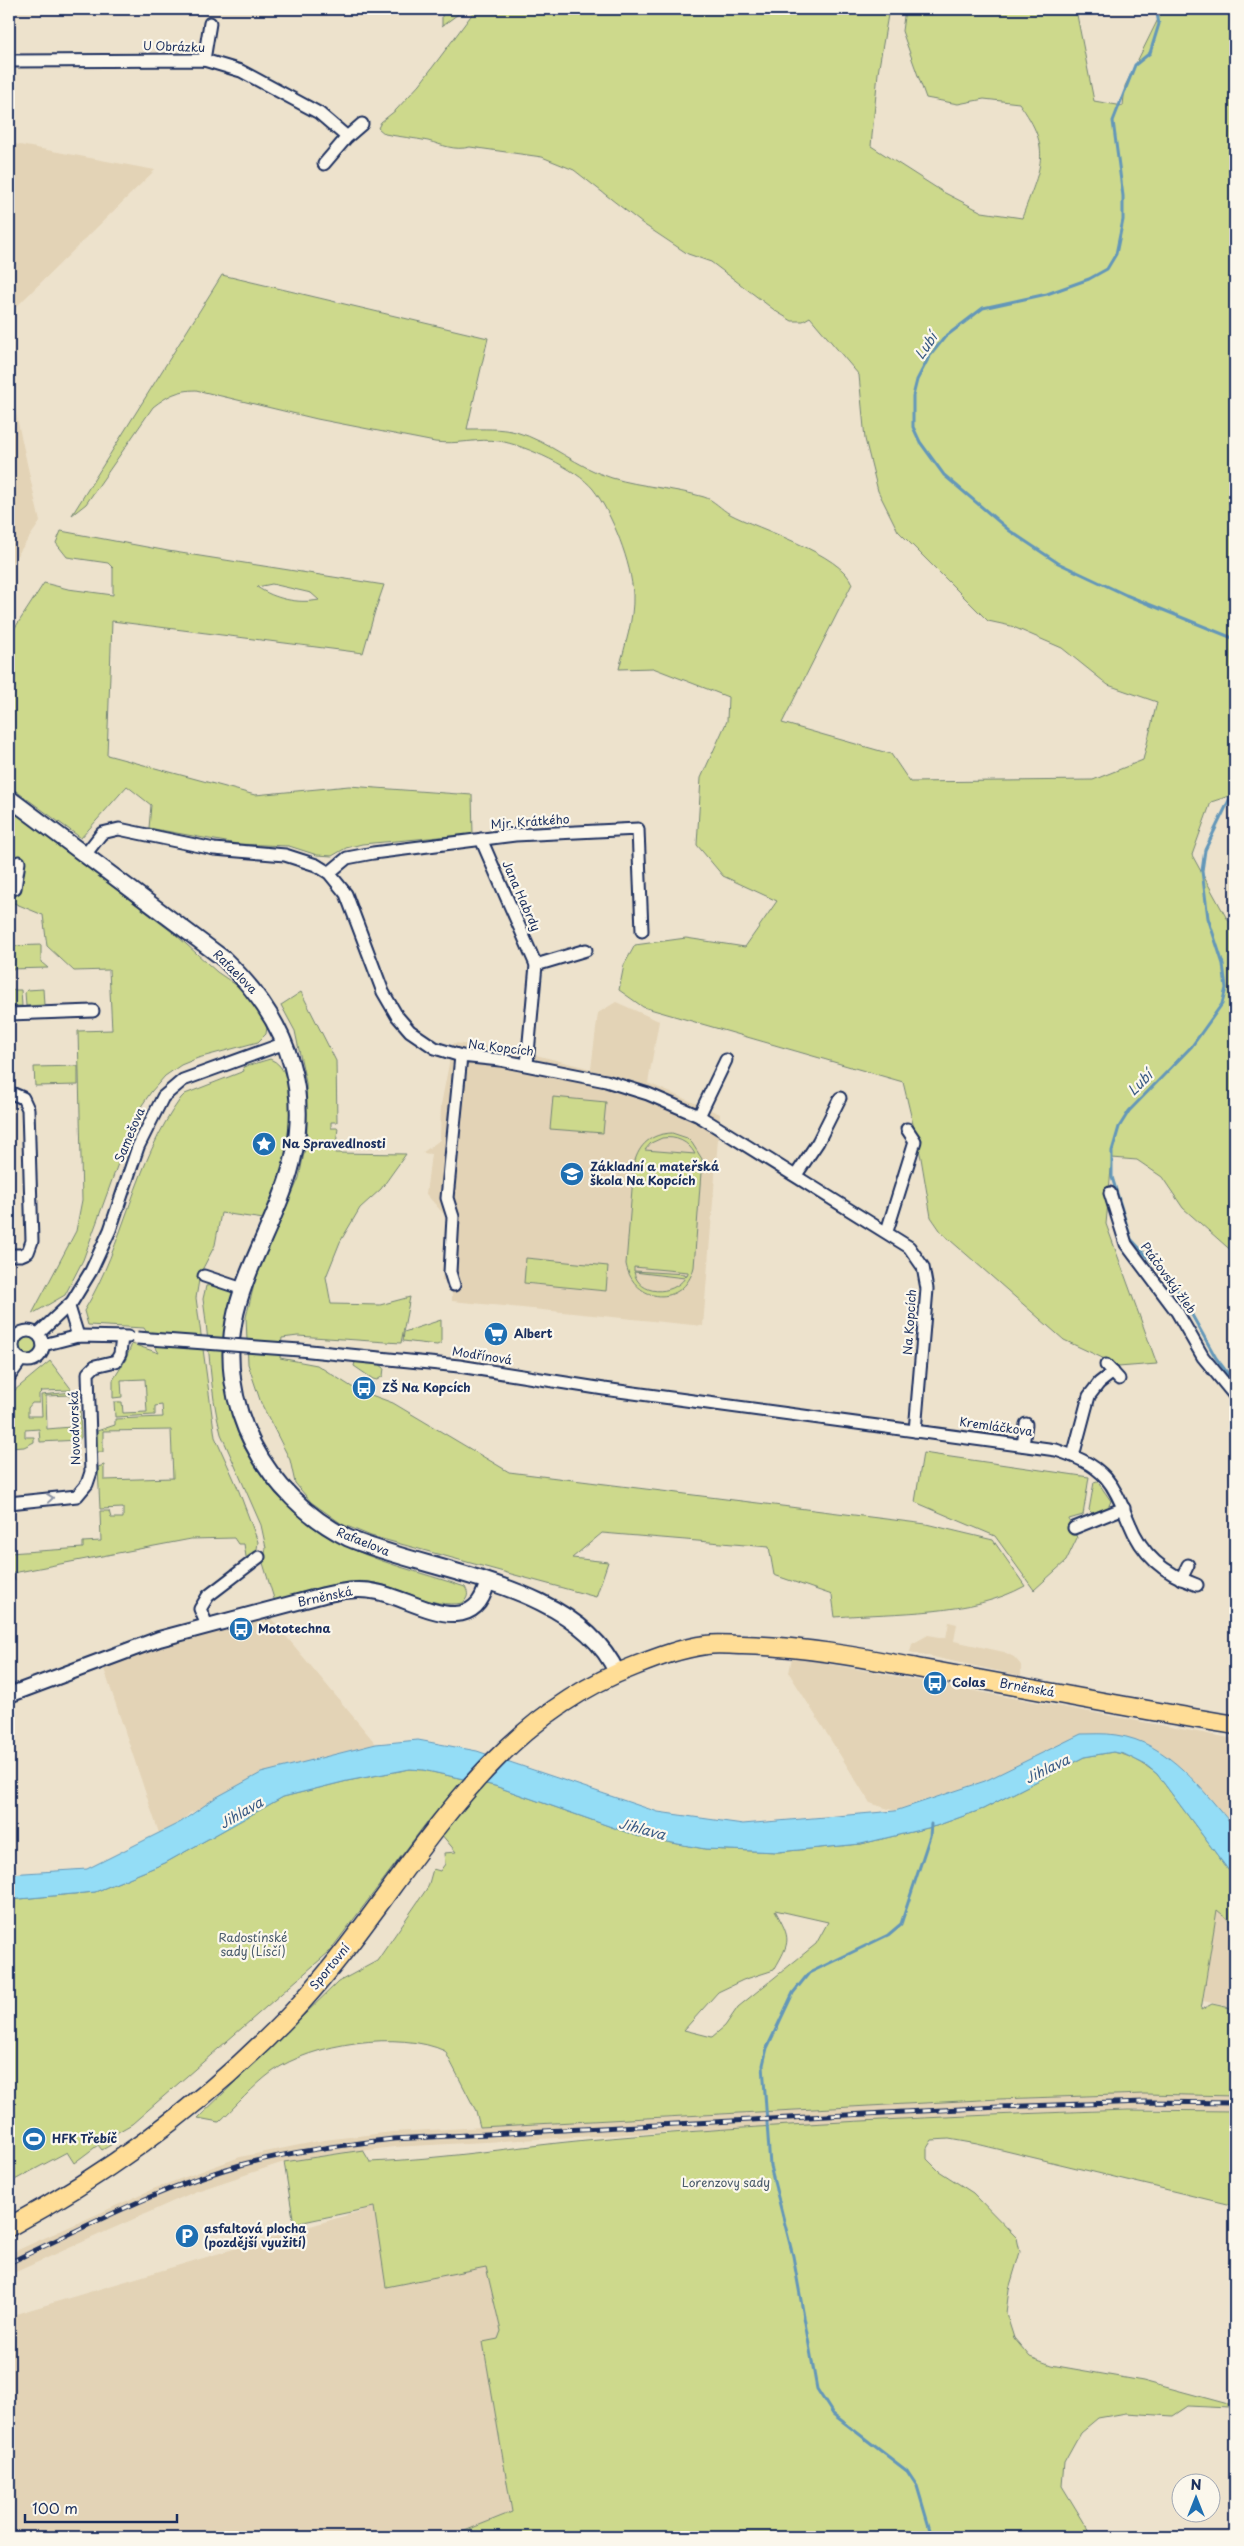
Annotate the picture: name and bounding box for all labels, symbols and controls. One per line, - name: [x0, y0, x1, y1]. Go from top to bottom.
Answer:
- street label: U Obrázku: [143, 36, 205, 56]
- water label: Lubí: [909, 326, 944, 363]
- street label: Mjr. Krátkého: [490, 809, 570, 833]
- street label: Jana Habrdy: [498, 857, 546, 934]
- street label: Rafaelova: [210, 945, 262, 998]
- street label: Na Kopcích: [467, 1034, 535, 1060]
- water label: Lubí: [1122, 1063, 1159, 1100]
- street label: Samešova: [109, 1104, 149, 1165]
- place icon: Na Spravedlnosti: [251, 1131, 277, 1157]
- place label: Na Spravedlnosti: [282, 1134, 386, 1152]
- place label: Základní a mateřská škola Na Kopcích: [590, 1157, 719, 1189]
- school or university icon: Základní a mateřská škola Na Kopcích: [559, 1161, 585, 1187]
- street label: Ptáčovský žleb: [1137, 1238, 1201, 1317]
- street label: Na Kopcích: [898, 1288, 920, 1355]
- supermarket icon: Albert: [483, 1321, 509, 1347]
- place label: Albert: [514, 1324, 553, 1342]
- street label: Modřínová: [451, 1341, 514, 1369]
- bus stop icon: ZŠ Na Kopcích: [351, 1375, 377, 1401]
- place label: ZŠ Na Kopcích: [382, 1378, 471, 1396]
- street label: Novodvorská: [64, 1390, 84, 1465]
- street label: Kremláčkova: [958, 1412, 1035, 1440]
- one-way arrow: [47, 1493, 55, 1504]
- street label: Rafaelova: [334, 1522, 393, 1560]
- street label: Brněnská: [296, 1581, 354, 1611]
- bus stop icon: Mototechna: [228, 1616, 254, 1642]
- place label: Mototechna: [258, 1619, 331, 1637]
- bus stop icon: Colas: [922, 1670, 948, 1696]
- place label: Colas: [952, 1673, 986, 1691]
- street label: Brněnská: [998, 1673, 1057, 1701]
- water label: Jihlava: [1021, 1748, 1074, 1788]
- water label: Jihlava: [215, 1791, 268, 1834]
- water label: Jihlava: [616, 1812, 669, 1845]
- park label: Radostínské sady (Lísčí): [219, 1928, 287, 1960]
- street label: Sportovní: [305, 1939, 354, 1993]
- sports icon: HFK Třebíč: [21, 2126, 47, 2152]
- place label: HFK Třebíč: [52, 2129, 118, 2147]
- park label: Lorenzovy sady: [682, 2173, 770, 2191]
- place label: asfaltová plocha (pozdější využití): [204, 2219, 306, 2251]
- parking icon: asfaltová plocha (pozdější využití): [174, 2223, 200, 2249]
- north arrow: [1172, 2474, 1222, 2524]
- text: N: [1190, 2474, 1202, 2495]
- scale bar: [25, 2491, 178, 2523]
- text: 100 m: [32, 2496, 78, 2519]

